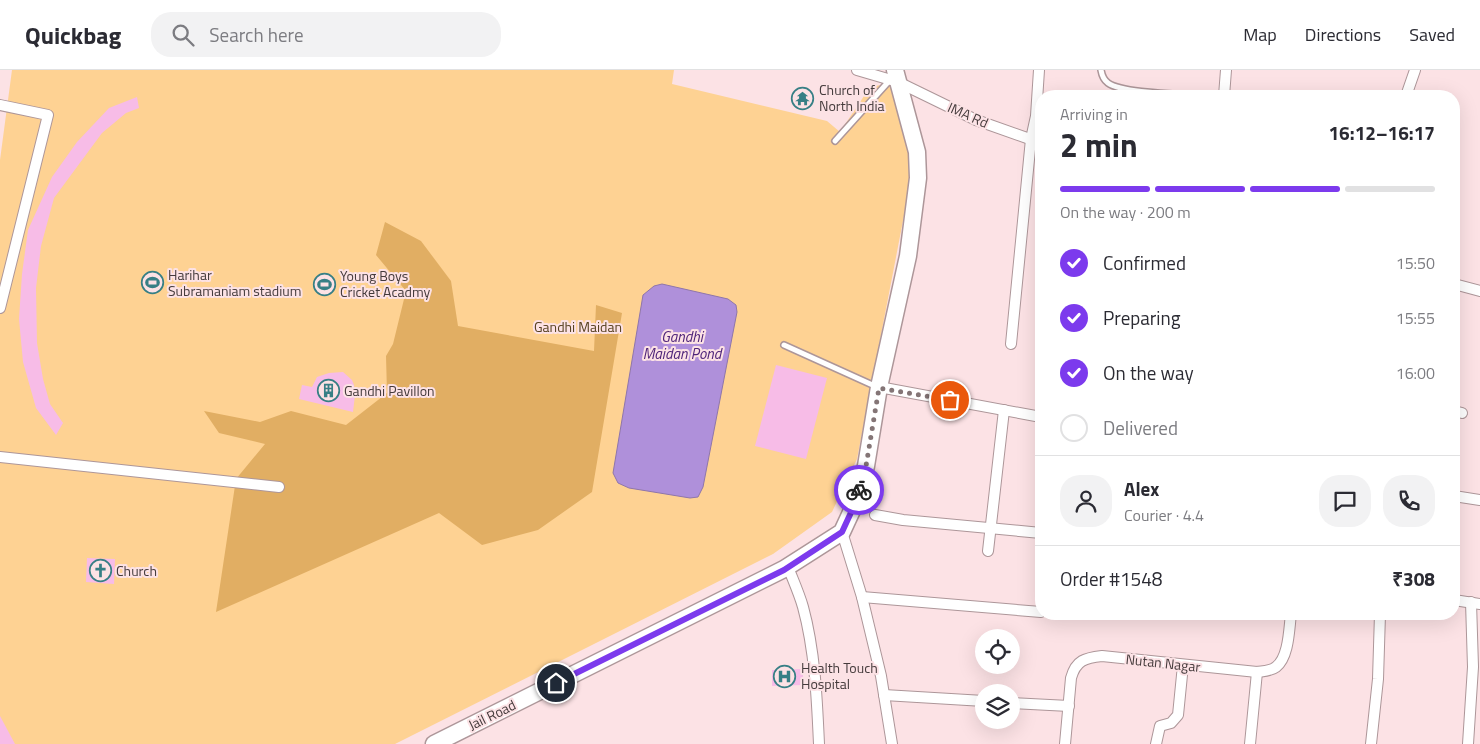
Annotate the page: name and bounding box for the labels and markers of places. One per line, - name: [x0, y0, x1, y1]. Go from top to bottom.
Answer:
- place label: Church of North India: [819, 79, 885, 116]
- temple icon: Church of North India: [791, 86, 815, 110]
- place label: Harihar Subramaniam stadium: [168, 264, 301, 301]
- place label: Young Boys Cricket Acadmy: [340, 265, 431, 302]
- sports icon: Harihar Subramaniam stadium: [140, 271, 164, 295]
- sports icon: Young Boys Cricket Acadmy: [312, 272, 336, 296]
- building icon: Gandhi Pavillon: [316, 379, 340, 403]
- pin: [929, 379, 971, 421]
- place label: Gandhi Pavillon: [344, 380, 435, 401]
- church icon: Church: [88, 559, 112, 583]
- place label: Church: [116, 560, 157, 581]
- place label: Health Touch Hospital: [801, 657, 878, 694]
- pin: [535, 662, 577, 704]
- hospital icon: Health Touch Hospital: [773, 664, 797, 688]

